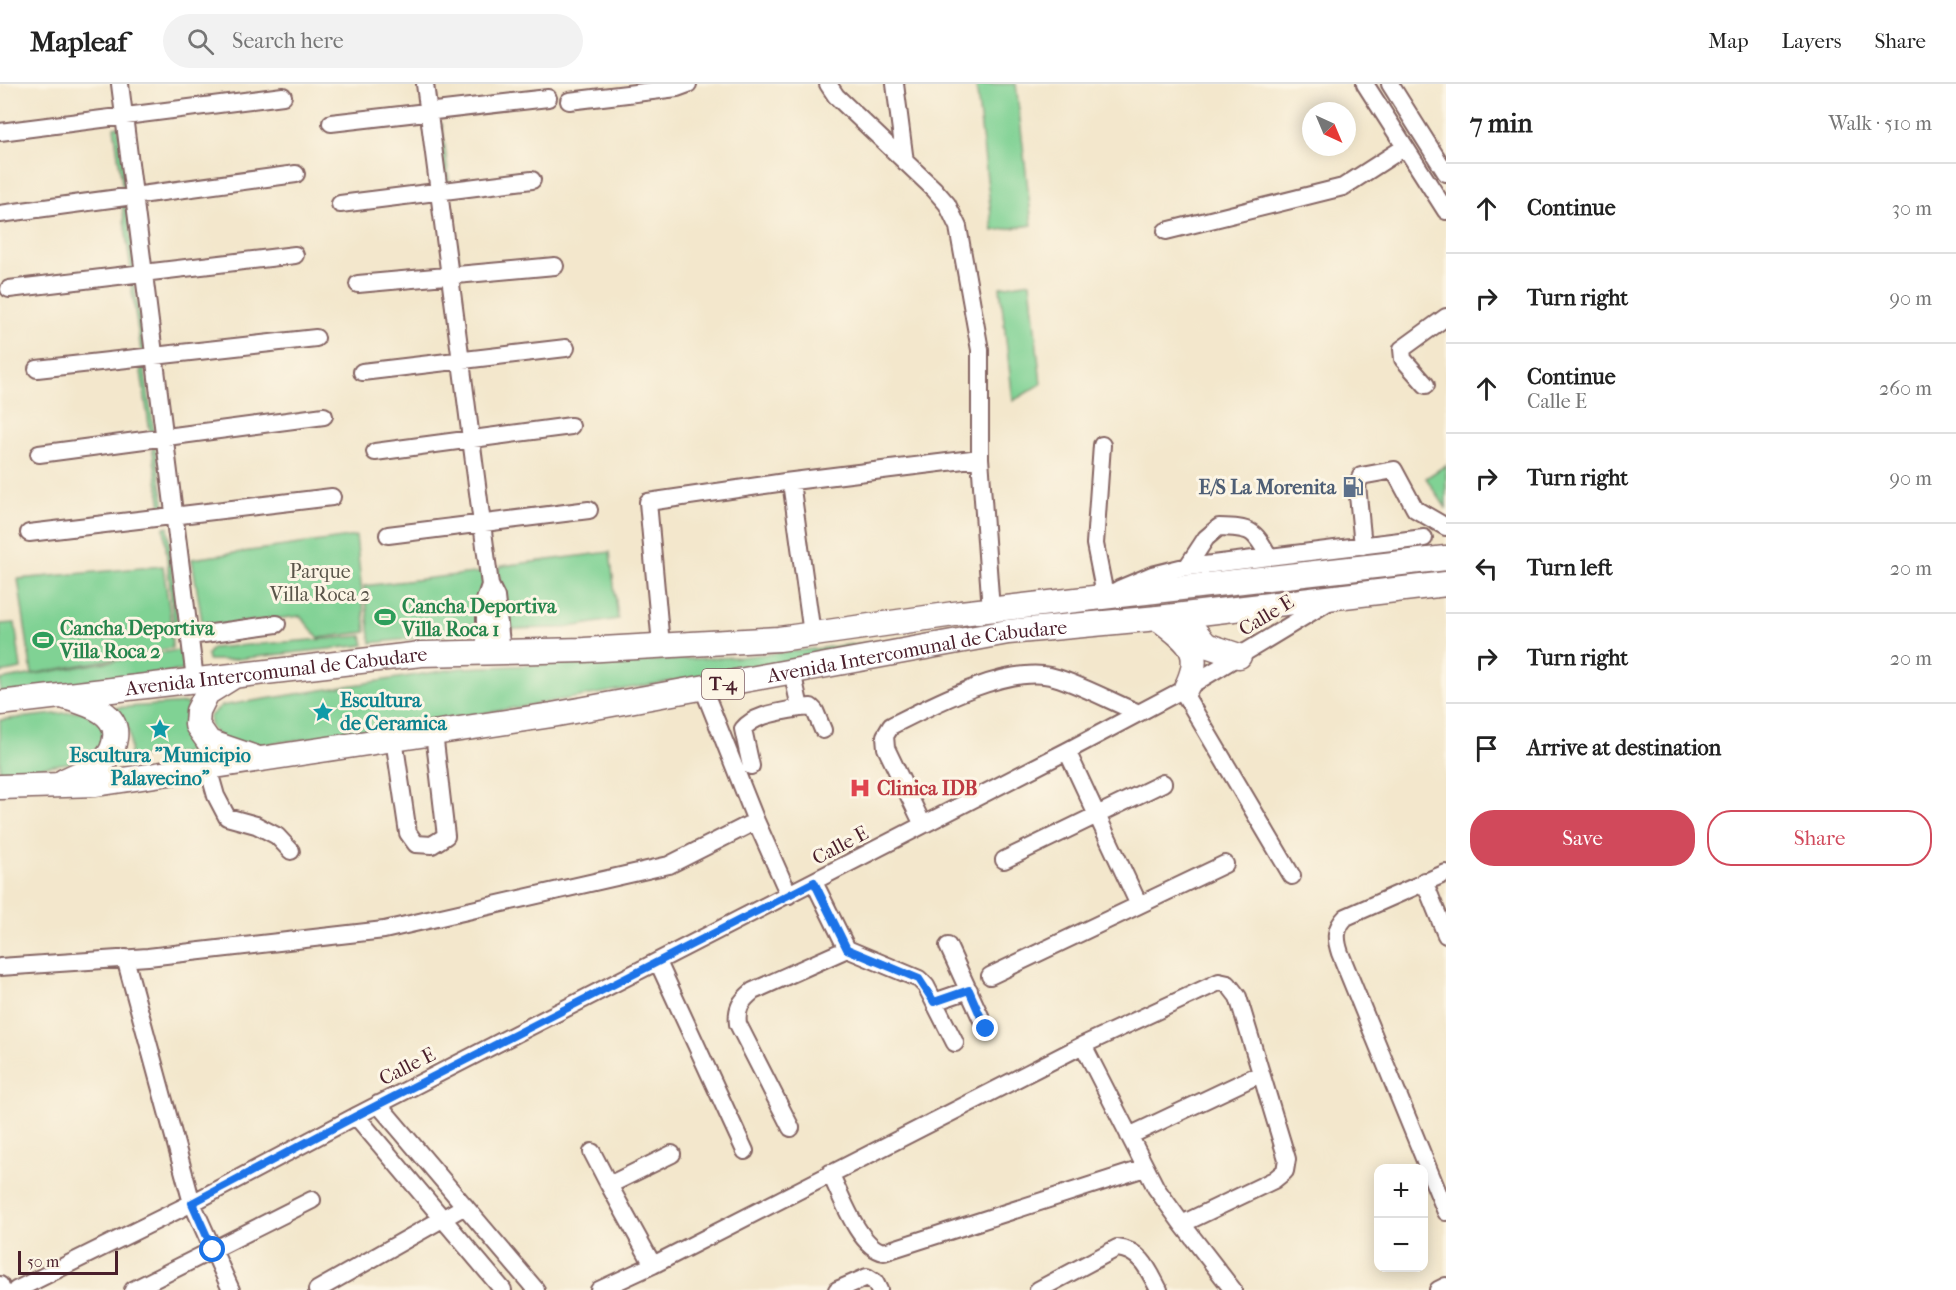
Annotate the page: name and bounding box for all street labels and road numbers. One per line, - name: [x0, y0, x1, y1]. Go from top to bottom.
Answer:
- street label: Calle E: [1235, 590, 1298, 641]
- street label: Avenida Intercomunal de Cabudare: [764, 616, 1068, 688]
- street label: Avenida Intercomunal de Cabudare: [123, 643, 428, 700]
- road number: T-4: [702, 669, 744, 699]
- street label: Calle E: [808, 821, 872, 870]
- street label: Calle E: [375, 1043, 439, 1090]

